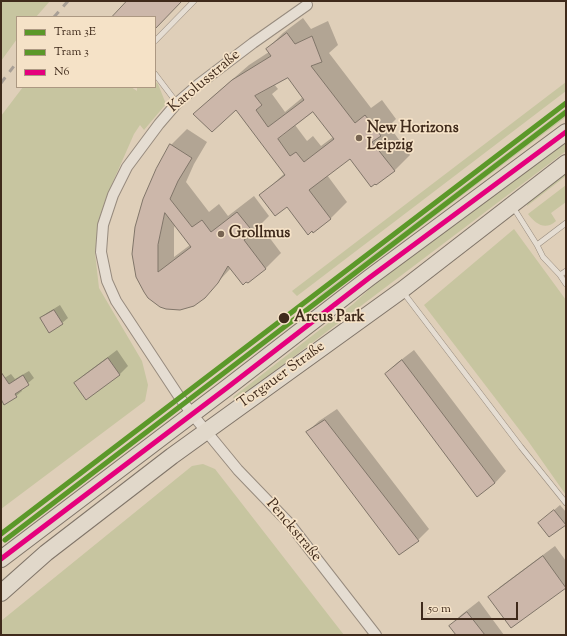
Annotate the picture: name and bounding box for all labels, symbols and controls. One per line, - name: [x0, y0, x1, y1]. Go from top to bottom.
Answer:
- legend: [16, 16, 156, 88]
- text: Tram 3E: [54, 23, 96, 41]
- text: Tram 3: [54, 43, 89, 61]
- street label: Karolusstraße: [165, 47, 245, 117]
- text: N6: [54, 63, 69, 81]
- place label: New Horizons Leipzig: [367, 120, 459, 155]
- marker: New Horizons Leipzig: [354, 133, 364, 143]
- place label: Grollmus: [229, 225, 290, 243]
- marker: Grollmus: [216, 229, 226, 239]
- place label: Arcus Park: [294, 309, 365, 327]
- marker: Arcus Park: [277, 311, 291, 325]
- street label: Torgauer Straße: [235, 338, 329, 414]
- street label: Penckstraße: [261, 496, 325, 566]
- scale bar: [423, 594, 520, 620]
- text: 50 m: [428, 600, 451, 618]

